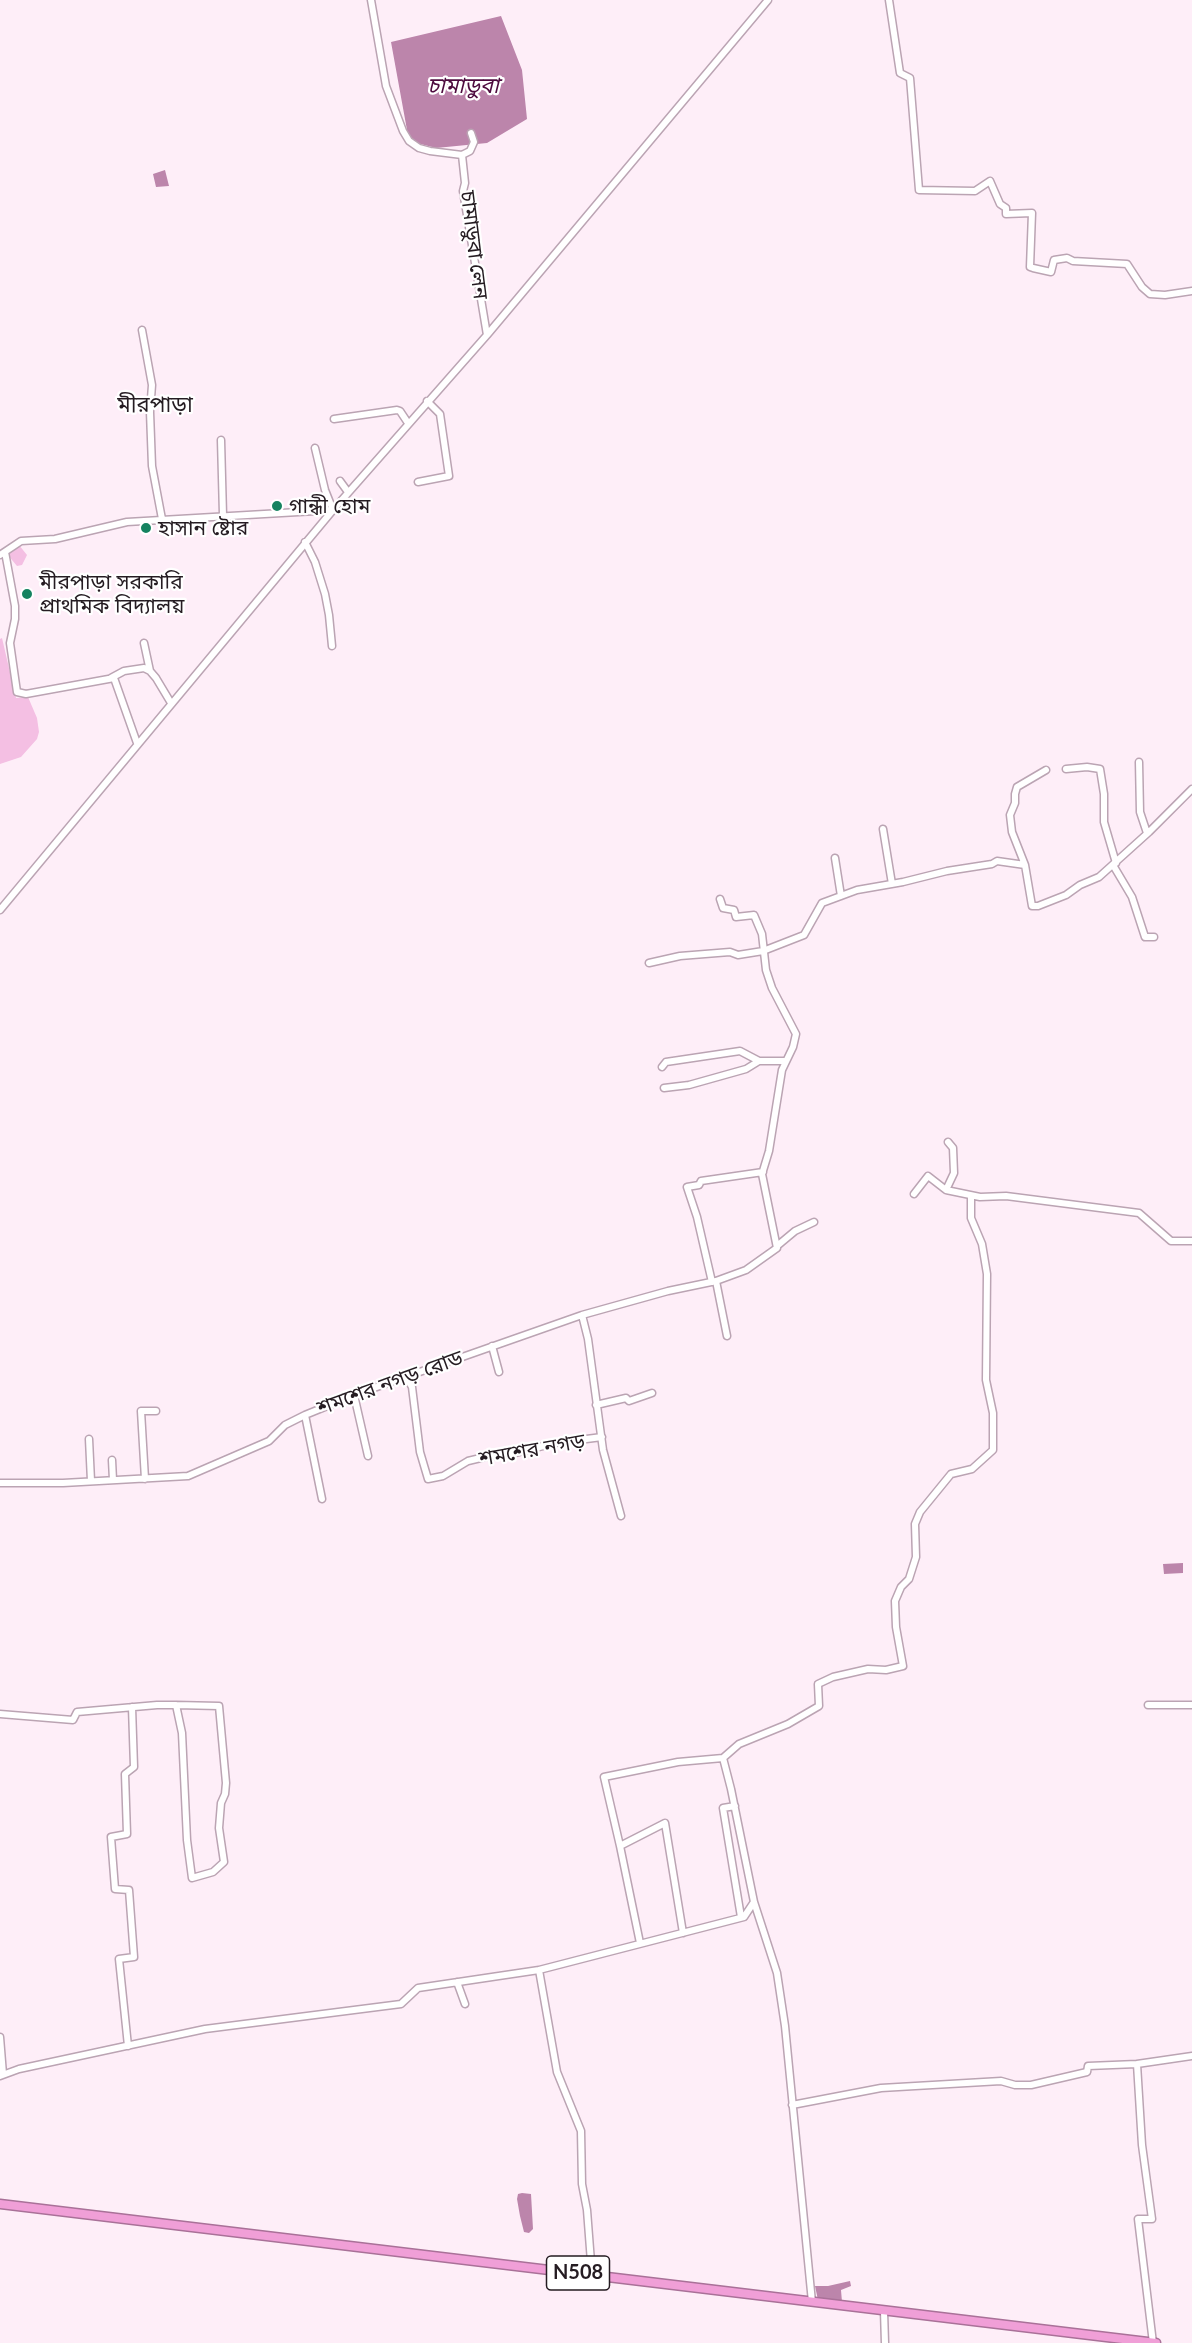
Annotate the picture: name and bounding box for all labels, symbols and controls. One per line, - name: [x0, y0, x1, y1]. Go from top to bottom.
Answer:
- water label: চামাডুবা: [427, 73, 499, 99]
- street label: চামাডুবা লেন: [455, 189, 493, 301]
- district label: মীরপাড়া: [117, 392, 193, 418]
- place label: গান্ধী হোম: [289, 493, 370, 519]
- marker: গান্ধী হোম: [270, 499, 284, 513]
- place label: হাসান ষ্টোর: [158, 515, 248, 541]
- marker: হাসান ষ্টোর: [139, 521, 153, 535]
- place label: মীরপাড়া সরকারি প্রাথমিক বিদ্যালয়: [39, 569, 184, 619]
- marker: মীরপাড়া সরকারি প্রাথমিক বিদ্যালয়: [20, 587, 34, 601]
- street label: শমশের নগড় রোড: [314, 1345, 466, 1421]
- street label: শমশের নগড়: [477, 1428, 587, 1472]
- road number: N508: [546, 2256, 610, 2290]

